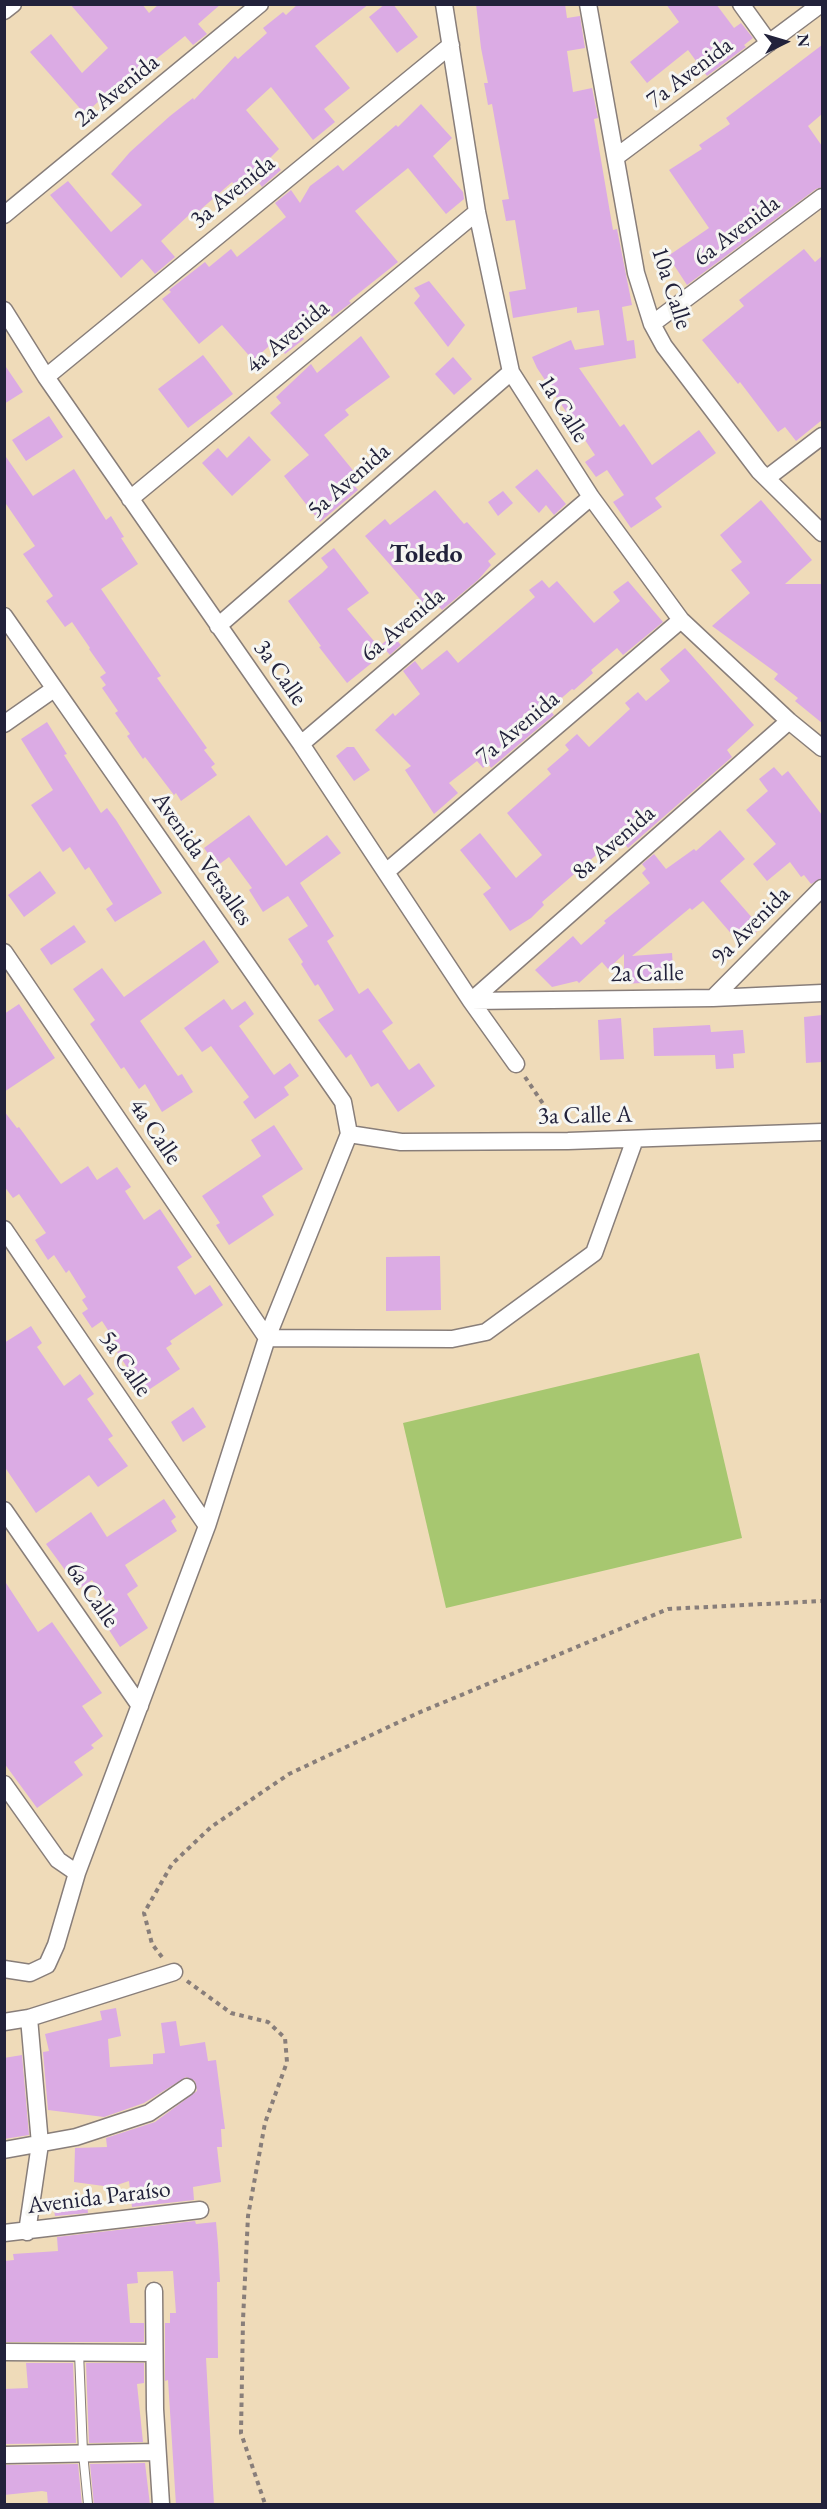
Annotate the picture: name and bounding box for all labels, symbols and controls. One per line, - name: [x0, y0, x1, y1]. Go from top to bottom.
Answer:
- north arrow: [755, 12, 815, 72]
- street label: 7a Avenida: [641, 31, 739, 115]
- text: N: [792, 33, 814, 48]
- street label: 2a Avenida: [69, 48, 165, 134]
- street label: 3a Avenida: [185, 149, 281, 235]
- street label: 6a Avenida: [688, 189, 786, 273]
- street label: 10a Calle: [644, 243, 698, 333]
- street label: 4a Avenida: [240, 294, 336, 380]
- street label: 1a Calle: [531, 370, 595, 448]
- street label: 5a Avenida: [302, 437, 396, 525]
- district label: Toledo: [389, 539, 463, 571]
- street label: 6a Avenida: [355, 582, 451, 668]
- street label: 3a Calle: [247, 635, 313, 711]
- street label: 7a Avenida: [470, 685, 566, 771]
- street label: Avenida Versalles: [145, 787, 259, 931]
- street label: 8a Avenida: [567, 799, 661, 887]
- street label: 9a Avenida: [705, 880, 797, 972]
- street label: 2a Calle: [610, 959, 684, 989]
- street label: 4a Calle: [123, 1094, 187, 1170]
- street label: 3a Calle A: [537, 1101, 633, 1131]
- street label: 5a Calle: [93, 1326, 157, 1402]
- street label: 6a Calle: [59, 1557, 125, 1633]
- street label: Avenida Paraíso: [26, 2175, 172, 2221]

